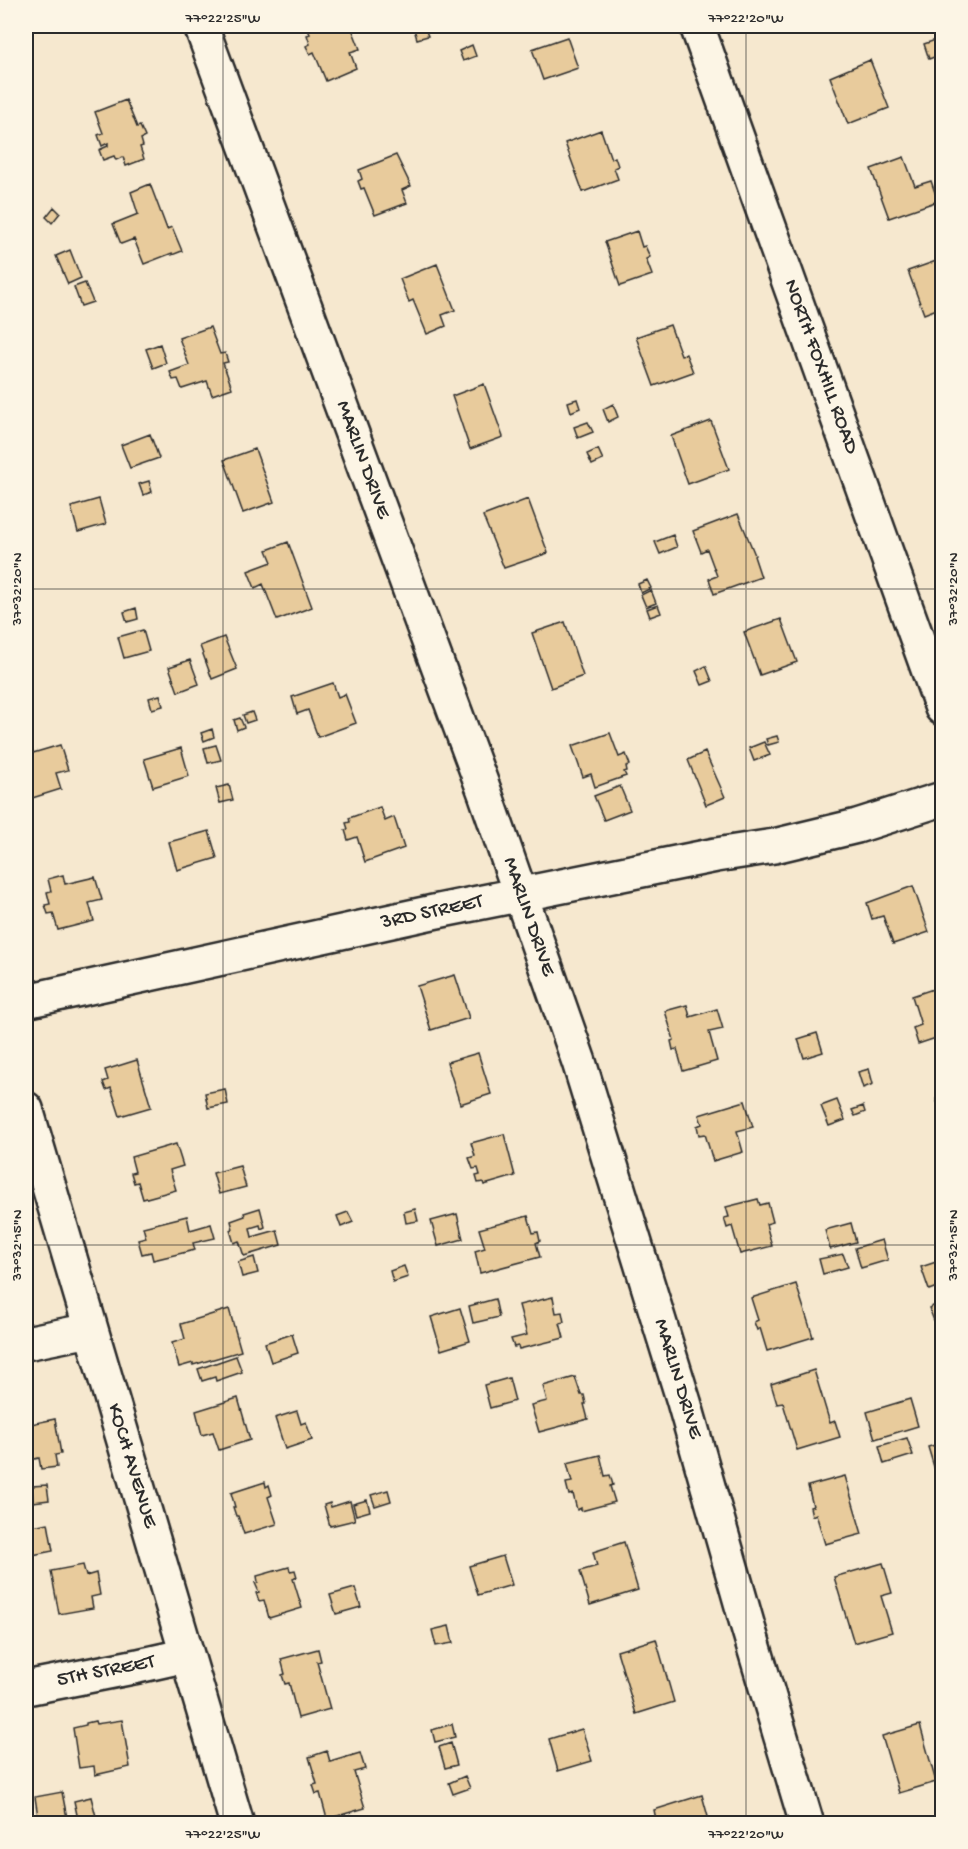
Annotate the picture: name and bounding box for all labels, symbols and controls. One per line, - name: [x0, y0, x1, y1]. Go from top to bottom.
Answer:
- text: 77°22'25"W: [184, 10, 261, 28]
- text: 77°22'20"W: [707, 10, 784, 28]
- street label: NORTH FOXHILL ROAD: [777, 276, 863, 458]
- street label: MARLIN DRIVE: [329, 398, 395, 523]
- text: 37°32'20"N: [9, 552, 27, 627]
- text: 37°32'20"N: [945, 552, 963, 627]
- street label: MARLIN DRIVE: [496, 854, 560, 980]
- street label: 3RD STREET: [378, 890, 486, 936]
- text: 37°32'15"N: [9, 1209, 27, 1282]
- text: 37°32'15"N: [945, 1209, 963, 1282]
- street label: MARLIN DRIVE: [647, 1316, 707, 1443]
- street label: KOCH AVENUE: [100, 1401, 162, 1532]
- street label: 5TH STREET: [55, 1650, 158, 1694]
- text: 77°22'25"W: [184, 1826, 261, 1844]
- text: 77°22'20"W: [707, 1826, 784, 1844]

